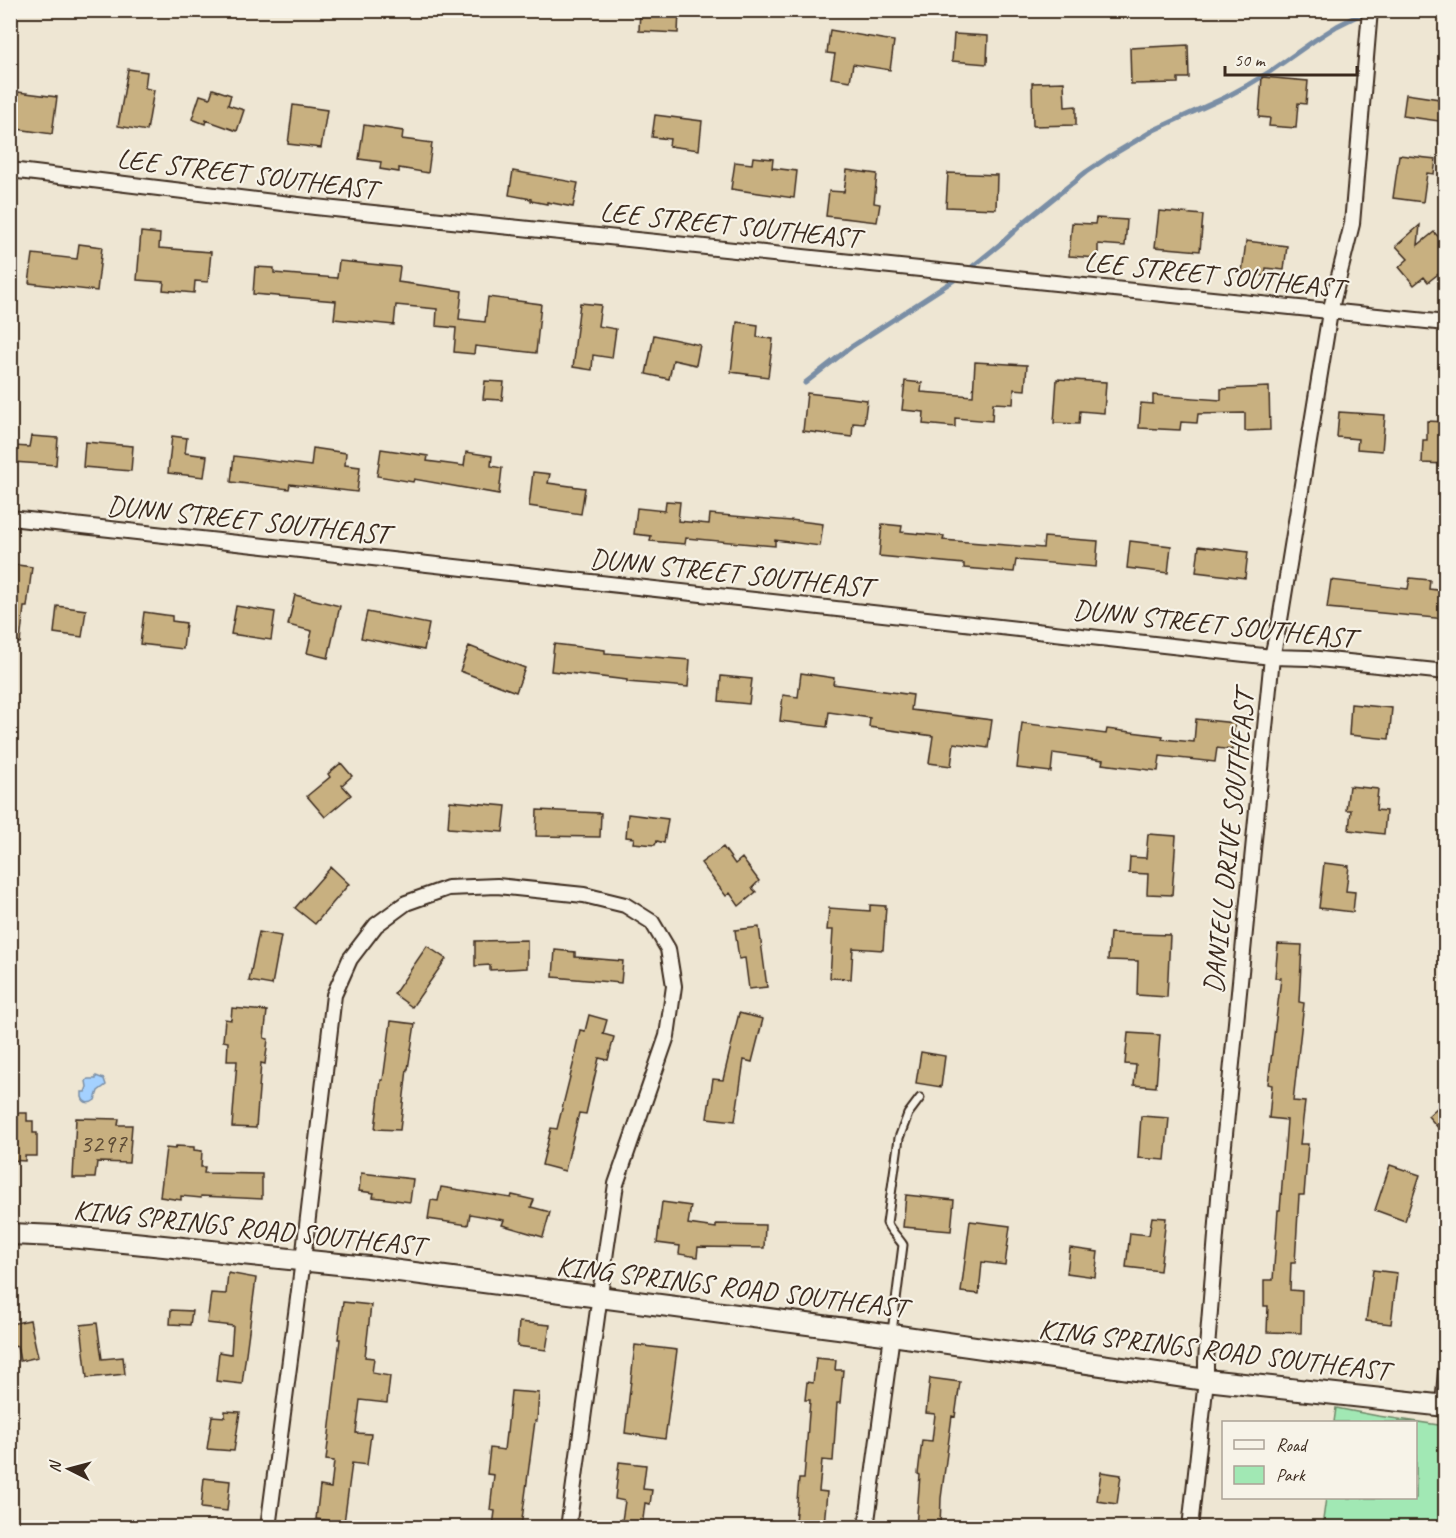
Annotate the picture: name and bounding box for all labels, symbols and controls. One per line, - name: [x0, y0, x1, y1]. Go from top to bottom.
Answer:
- scale bar: [1225, 39, 1357, 77]
- text: 50 m: [1234, 49, 1267, 71]
- street label: LEE STREET SOUTHEAST: [115, 140, 385, 208]
- street label: LEE STREET SOUTHEAST: [598, 193, 868, 256]
- street label: LEE STREET SOUTHEAST: [1082, 243, 1352, 306]
- street label: DUNN STREET SOUTHEAST: [105, 487, 398, 552]
- street label: DUNN STREET SOUTHEAST: [588, 540, 881, 605]
- street label: DUNN STREET SOUTHEAST: [1071, 591, 1364, 656]
- street label: DANIELL DRIVE SOUTHEAST: [1195, 682, 1263, 995]
- house number: 3297: [80, 1127, 128, 1160]
- street label: KING SPRINGS ROAD SOUTHEAST: [72, 1192, 432, 1264]
- street label: KING SPRINGS ROAD SOUTHEAST: [555, 1248, 915, 1326]
- street label: KING SPRINGS ROAD SOUTHEAST: [1037, 1311, 1397, 1389]
- legend: [1222, 1421, 1417, 1499]
- text: Road: [1276, 1434, 1309, 1456]
- north arrow: [39, 1439, 99, 1499]
- text: N: [45, 1458, 66, 1474]
- text: Park: [1276, 1464, 1306, 1486]

